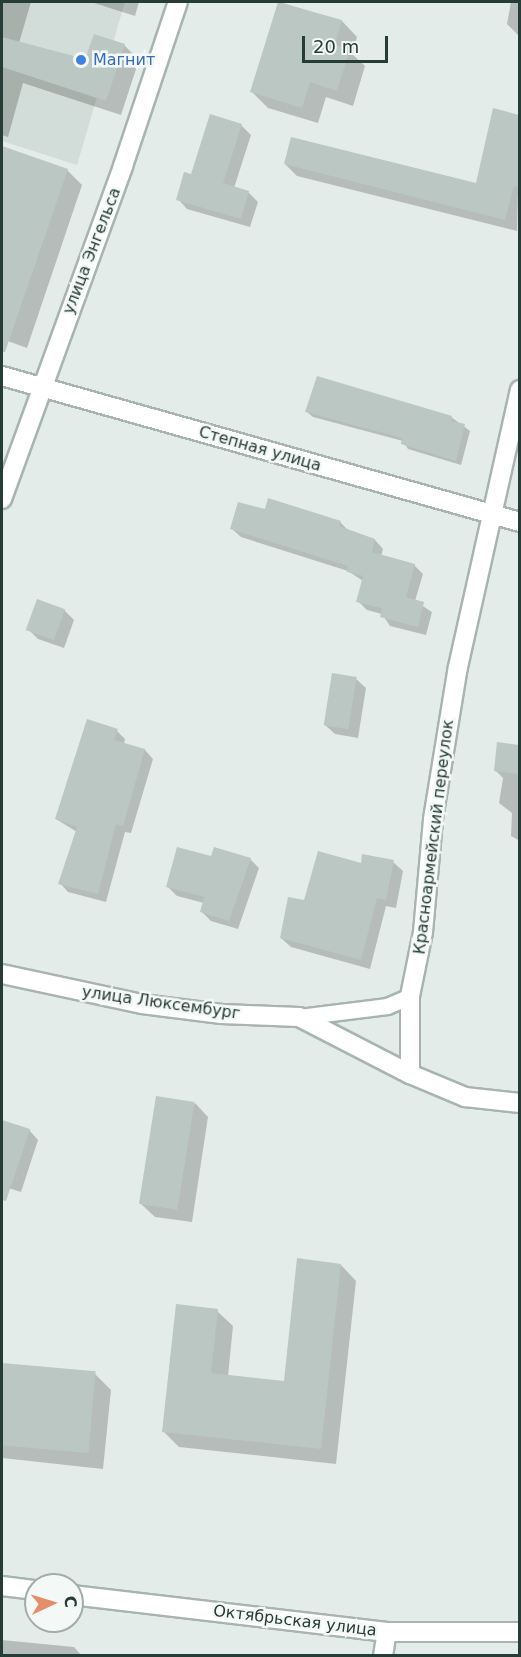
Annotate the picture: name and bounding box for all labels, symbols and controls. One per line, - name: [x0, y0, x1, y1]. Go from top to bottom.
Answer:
- scale bar: [305, 24, 390, 62]
- text: 20 m: [313, 36, 359, 57]
- place label: Магнит: [93, 50, 155, 70]
- marker: Магнит: [74, 53, 88, 67]
- street label: улица Энгельса: [59, 185, 125, 317]
- street label: Степная улица: [197, 422, 323, 476]
- street label: Красноармейский переулок: [410, 718, 458, 956]
- street label: улица Люксембург: [81, 982, 241, 1024]
- north arrow: [24, 1573, 84, 1633]
- text: С: [61, 1595, 80, 1608]
- street label: Октябрьская улица: [212, 1601, 378, 1641]

